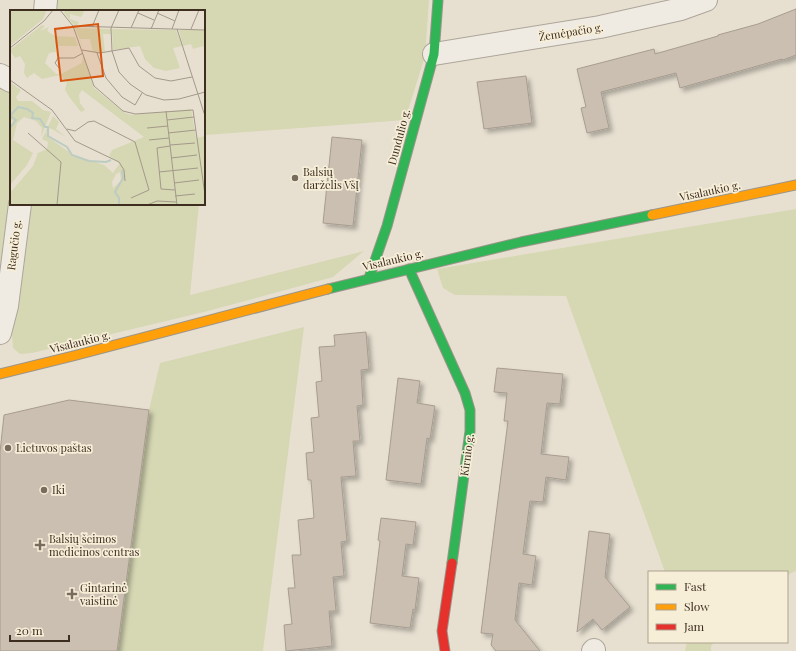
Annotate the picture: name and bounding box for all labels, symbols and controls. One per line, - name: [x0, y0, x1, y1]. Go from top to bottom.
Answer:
- inset map: [10, 10, 205, 205]
- street label: Žemėpačio g.: [538, 19, 604, 44]
- street label: Dundulio g.: [384, 107, 413, 167]
- place label: Balsių darželis VšĮ: [303, 164, 359, 192]
- marker: Balsių darželis VšĮ: [290, 173, 300, 183]
- street label: Visalaukio g.: [677, 177, 742, 204]
- street label: Ragučio g.: [3, 219, 24, 271]
- street label: Visalaukio g.: [360, 245, 425, 274]
- street label: Visalaukio g.: [47, 327, 112, 357]
- street label: Kirnio g.: [456, 433, 477, 477]
- place label: Lietuvos paštas: [16, 440, 92, 455]
- marker: Lietuvos paštas: [3, 443, 13, 453]
- place label: Iki: [52, 482, 65, 497]
- marker: Iki: [39, 485, 49, 495]
- place label: Balsių šeimos medicinos centras: [49, 531, 140, 559]
- marker: Balsių šeimos medicinos centras: [34, 539, 46, 551]
- legend: [648, 571, 788, 643]
- text: Fast: [684, 578, 707, 594]
- place label: Gintarinė vaistinė: [79, 580, 128, 608]
- marker: Gintarinė vaistinė: [67, 589, 77, 599]
- text: Slow: [684, 598, 710, 614]
- scale bar: [10, 617, 69, 643]
- text: Jam: [683, 618, 705, 634]
- text: 20 m: [16, 622, 43, 638]

